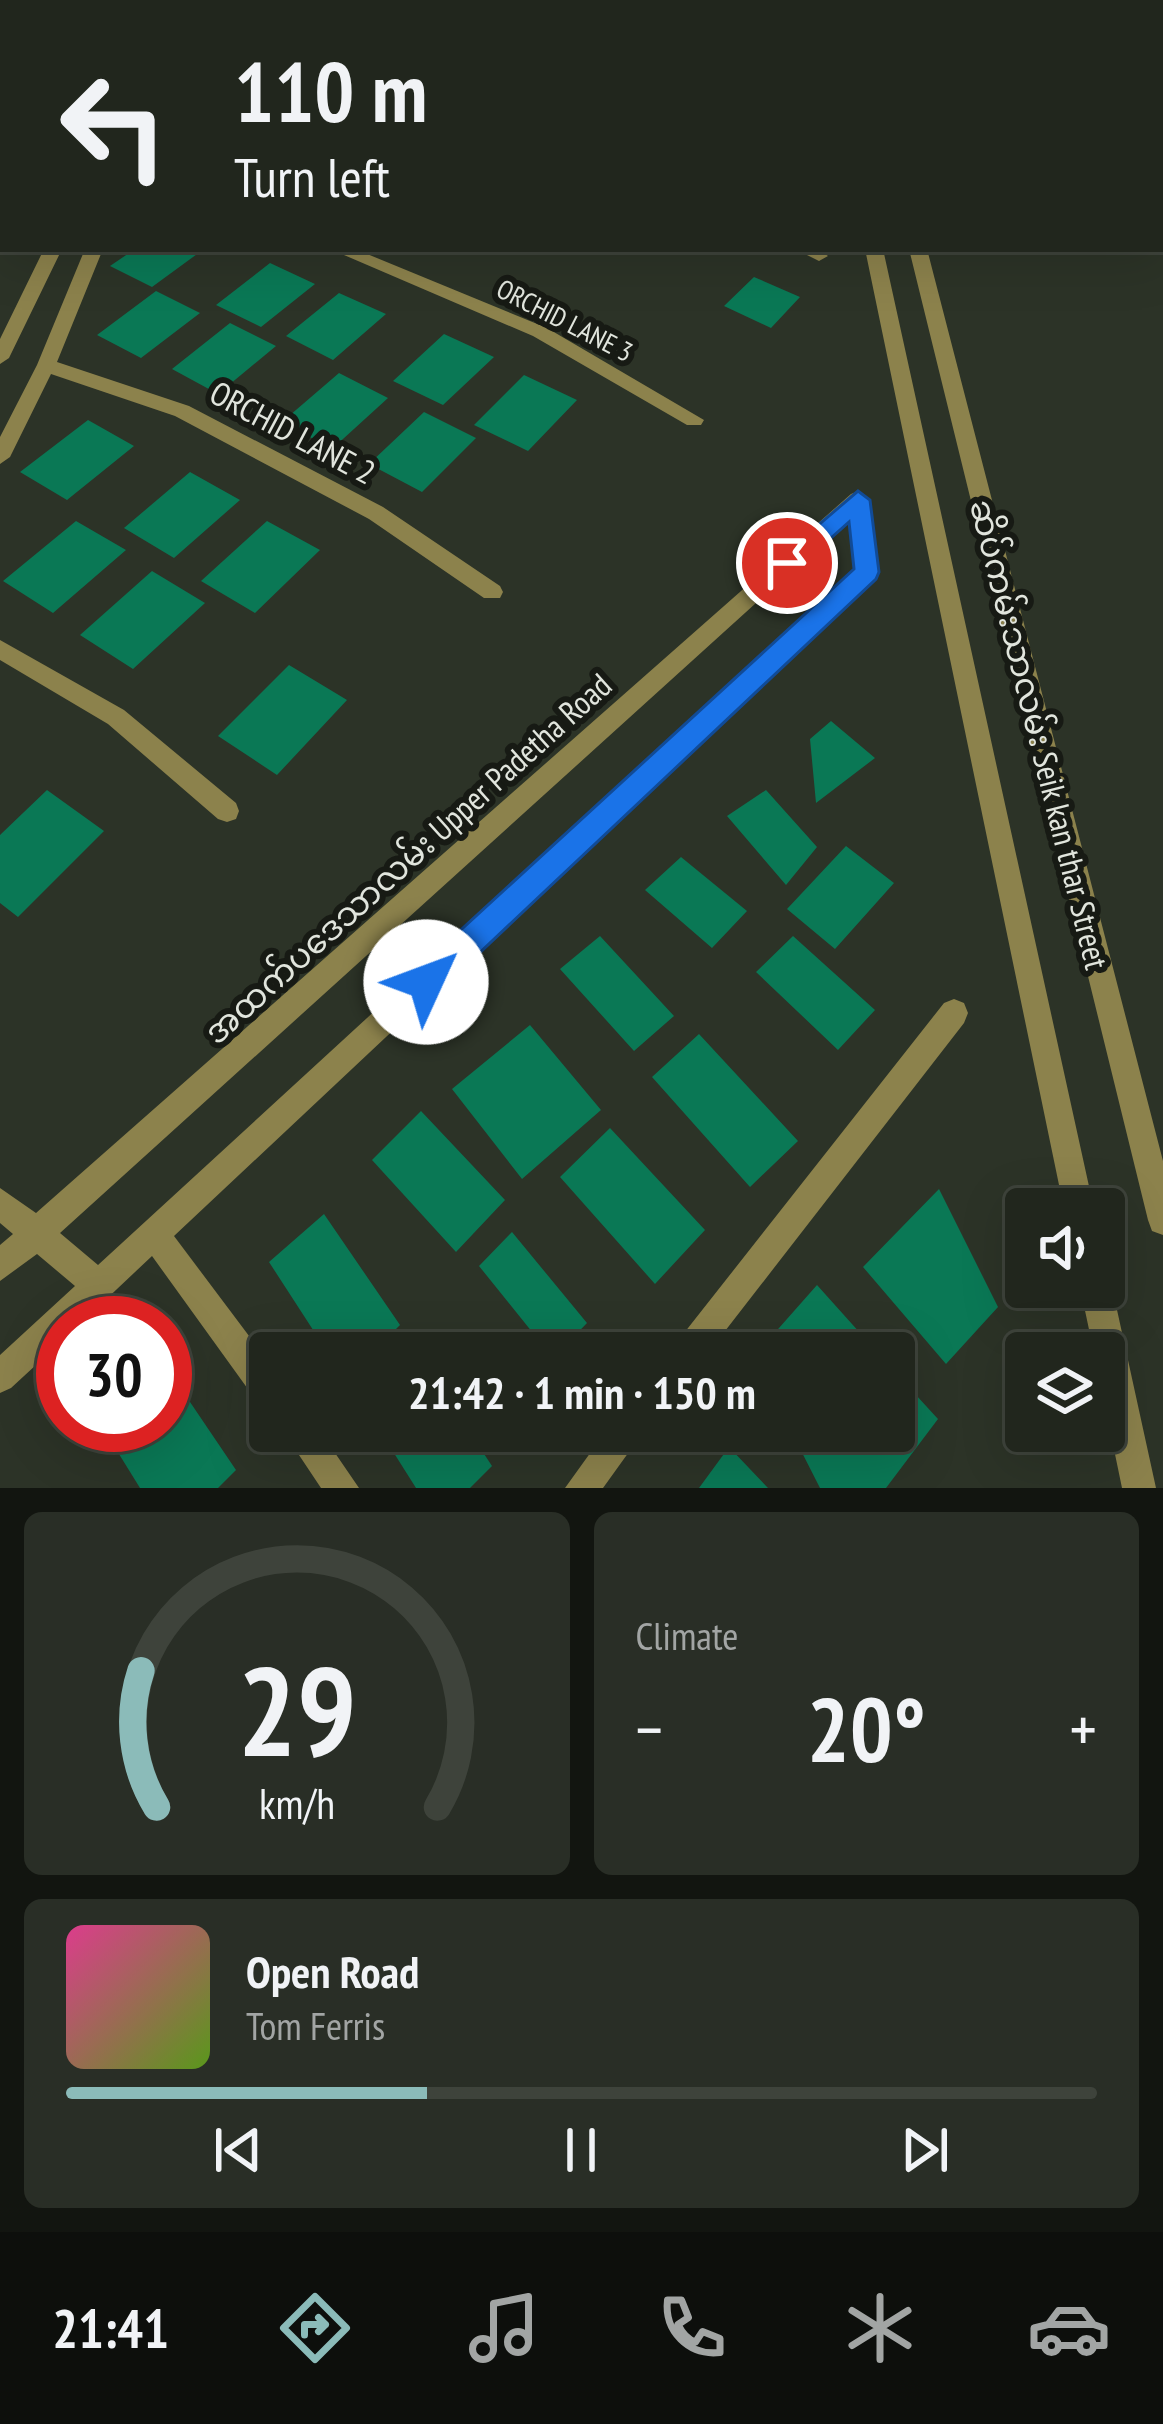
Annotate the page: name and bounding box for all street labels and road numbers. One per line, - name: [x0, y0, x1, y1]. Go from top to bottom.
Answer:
- street label: ORCHID LANE 3: [491, 271, 639, 369]
- street label: ORCHID LANE 2: [203, 371, 383, 493]
- street label: ဆိပ်ကမ်းသာလမ်း Seik kan thar Street: [961, 494, 1119, 974]
- street label: အထက်ပဒေသာလမ်း Upper Padetha Road: [194, 663, 620, 1053]

